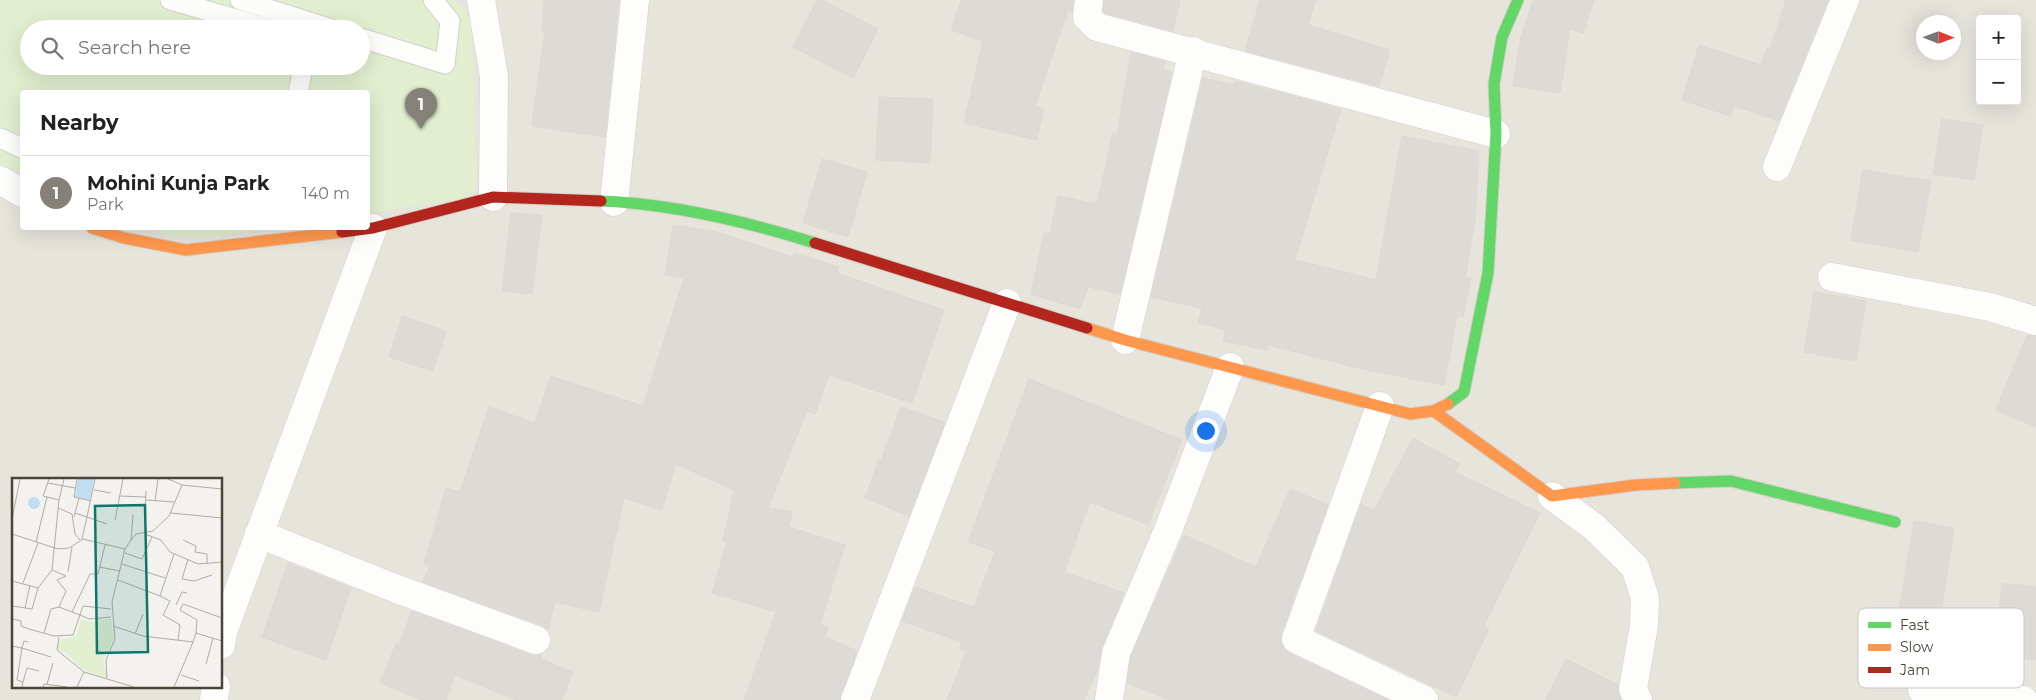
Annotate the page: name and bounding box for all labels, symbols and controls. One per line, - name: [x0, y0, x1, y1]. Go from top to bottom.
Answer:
- north arrow: [1916, 15, 1961, 60]
- map controls: [1976, 15, 2021, 105]
- button: +: [1976, 15, 2021, 60]
- search box: [20, 20, 370, 75]
- icon: search: [38, 34, 66, 62]
- text: Search here: [78, 36, 191, 59]
- button: −: [1976, 60, 2021, 105]
- pin: 1: [405, 88, 437, 129]
- text: Nearby: [40, 110, 119, 135]
- text: Mohini Kunja Park: [87, 172, 269, 195]
- text: 1: [53, 184, 59, 203]
- text: 140 m: [302, 184, 350, 203]
- text: Park: [87, 195, 124, 214]
- your location: [1193, 418, 1219, 444]
- inset map: [12, 478, 222, 688]
- legend: [1858, 608, 2024, 688]
- text: Fast: [1900, 616, 1930, 634]
- text: Slow: [1900, 638, 1934, 656]
- text: Jam: [1899, 661, 1930, 679]

